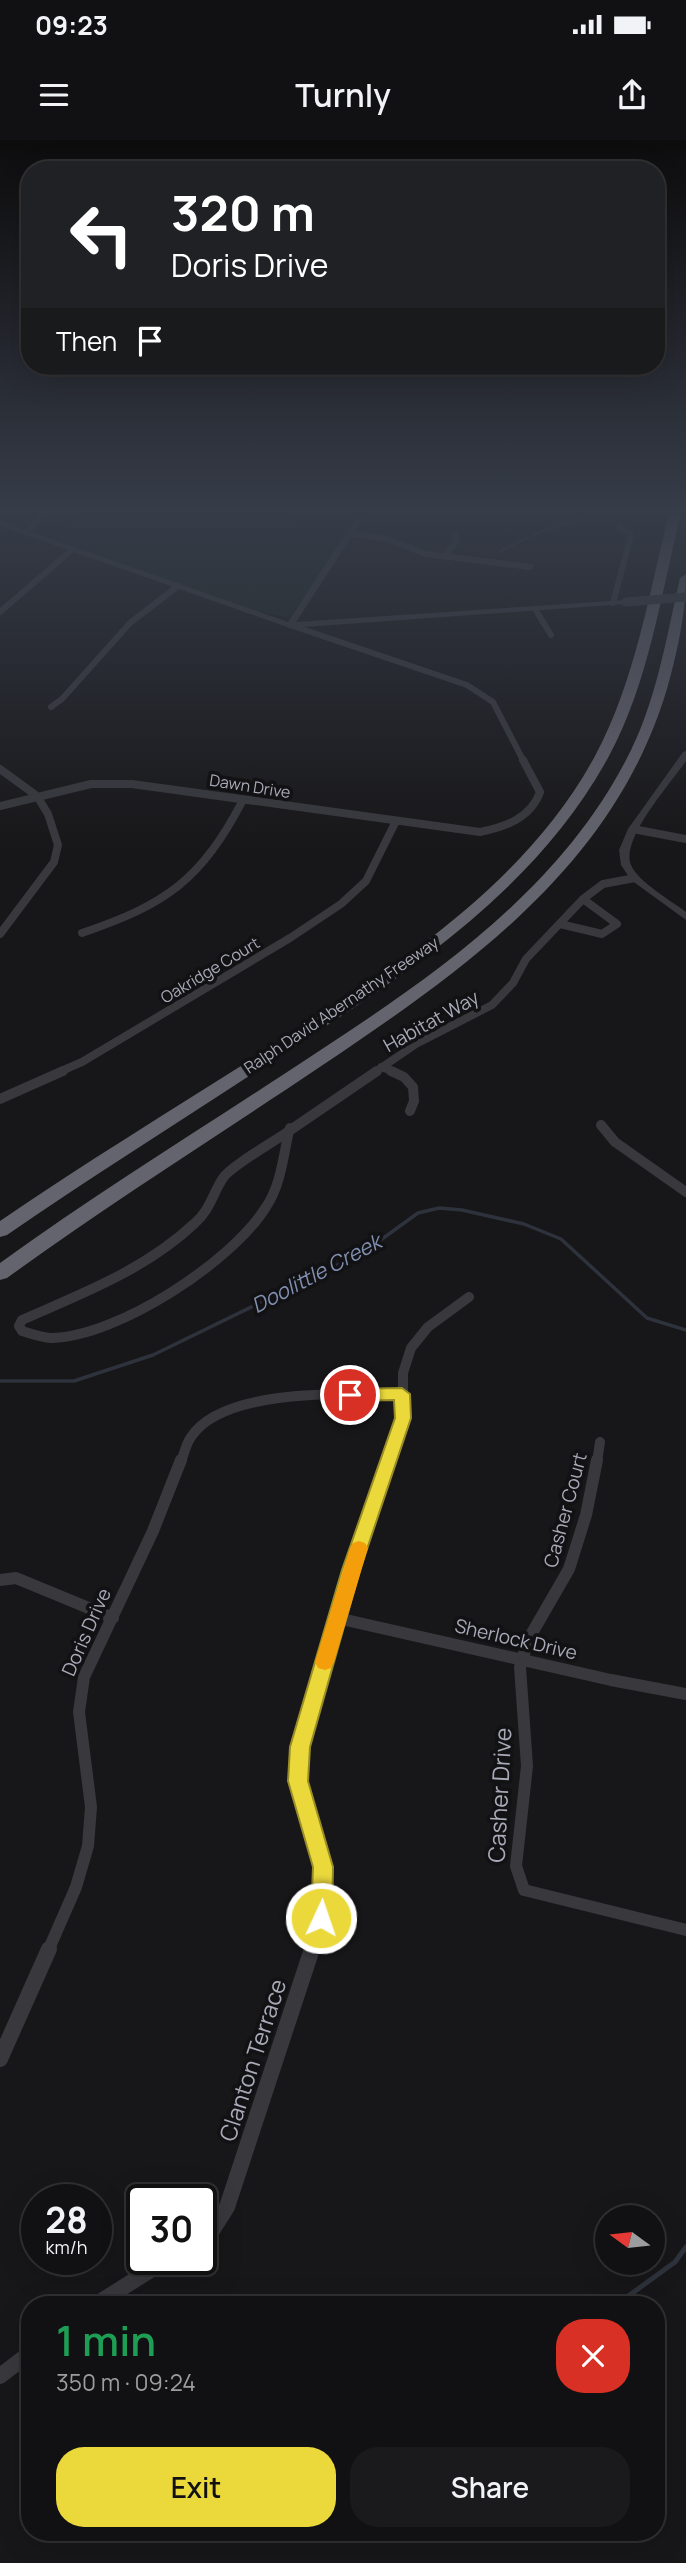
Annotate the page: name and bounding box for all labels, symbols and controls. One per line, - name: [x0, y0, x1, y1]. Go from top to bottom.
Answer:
- text: 09:23: [35, 7, 108, 43]
- text: Turnly: [295, 73, 391, 117]
- icon: menu: [35, 76, 73, 114]
- icon: share: [613, 76, 651, 114]
- text: 320 m: [171, 179, 315, 246]
- icon: left: [56, 189, 147, 280]
- text: Doris Drive: [171, 243, 328, 287]
- icon: arrive: [131, 322, 169, 360]
- text: Then: [56, 323, 117, 359]
- street label: Dawn Drive: [208, 769, 292, 803]
- street label: Ralph David Abernathy Freeway: [239, 931, 443, 1078]
- street label: Oakridge Court: [156, 932, 264, 1008]
- street label: Habitat Way: [378, 984, 484, 1058]
- water label: Doolittle Creek: [246, 1226, 388, 1319]
- pin: [320, 1365, 380, 1425]
- icon: arrive: [331, 1376, 369, 1414]
- street label: Casher Court: [537, 1450, 593, 1570]
- street label: Doris Drive: [55, 1584, 117, 1680]
- street label: Sherlock Drive: [452, 1612, 580, 1666]
- street label: Casher Drive: [479, 1727, 519, 1863]
- position arrow: [284, 1881, 358, 1955]
- street label: Clanton Terrace: [211, 1975, 293, 2145]
- speed limit sign: 30: [126, 2184, 217, 2275]
- text: 28: [45, 2196, 88, 2244]
- north arrow: [595, 2205, 665, 2275]
- map controls: [595, 2205, 665, 2275]
- text: km/h: [46, 2235, 87, 2259]
- text: 1 min: [56, 2311, 156, 2369]
- button: close: [556, 2319, 630, 2393]
- text: 350 m · 09:24: [56, 2366, 196, 2398]
- button: Exit: [56, 2447, 336, 2527]
- button: Share: [350, 2447, 630, 2527]

